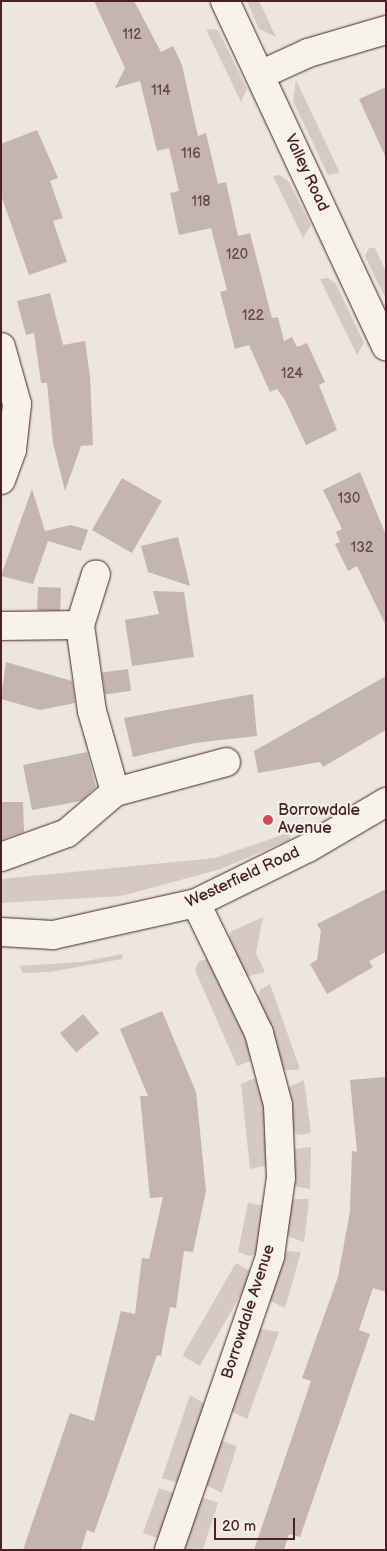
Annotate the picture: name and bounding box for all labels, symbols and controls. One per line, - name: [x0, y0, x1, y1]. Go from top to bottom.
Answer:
- house number: 112: [122, 27, 142, 43]
- house number: 114: [151, 83, 171, 99]
- street label: Valley Road: [279, 131, 333, 215]
- house number: 116: [181, 146, 201, 162]
- house number: 118: [192, 194, 210, 210]
- house number: 120: [226, 247, 248, 263]
- house number: 122: [242, 308, 264, 324]
- house number: 124: [281, 366, 303, 382]
- house number: 130: [338, 491, 360, 507]
- house number: 132: [351, 540, 373, 556]
- place label: Borrowdale Avenue: [278, 801, 360, 839]
- marker: Borrowdale Avenue: [262, 814, 274, 826]
- street label: Westerfield Road: [183, 843, 303, 913]
- street label: Borrowdale Avenue: [218, 1242, 280, 1382]
- scale bar: [217, 1508, 298, 1540]
- text: 20 m: [222, 1517, 256, 1536]

